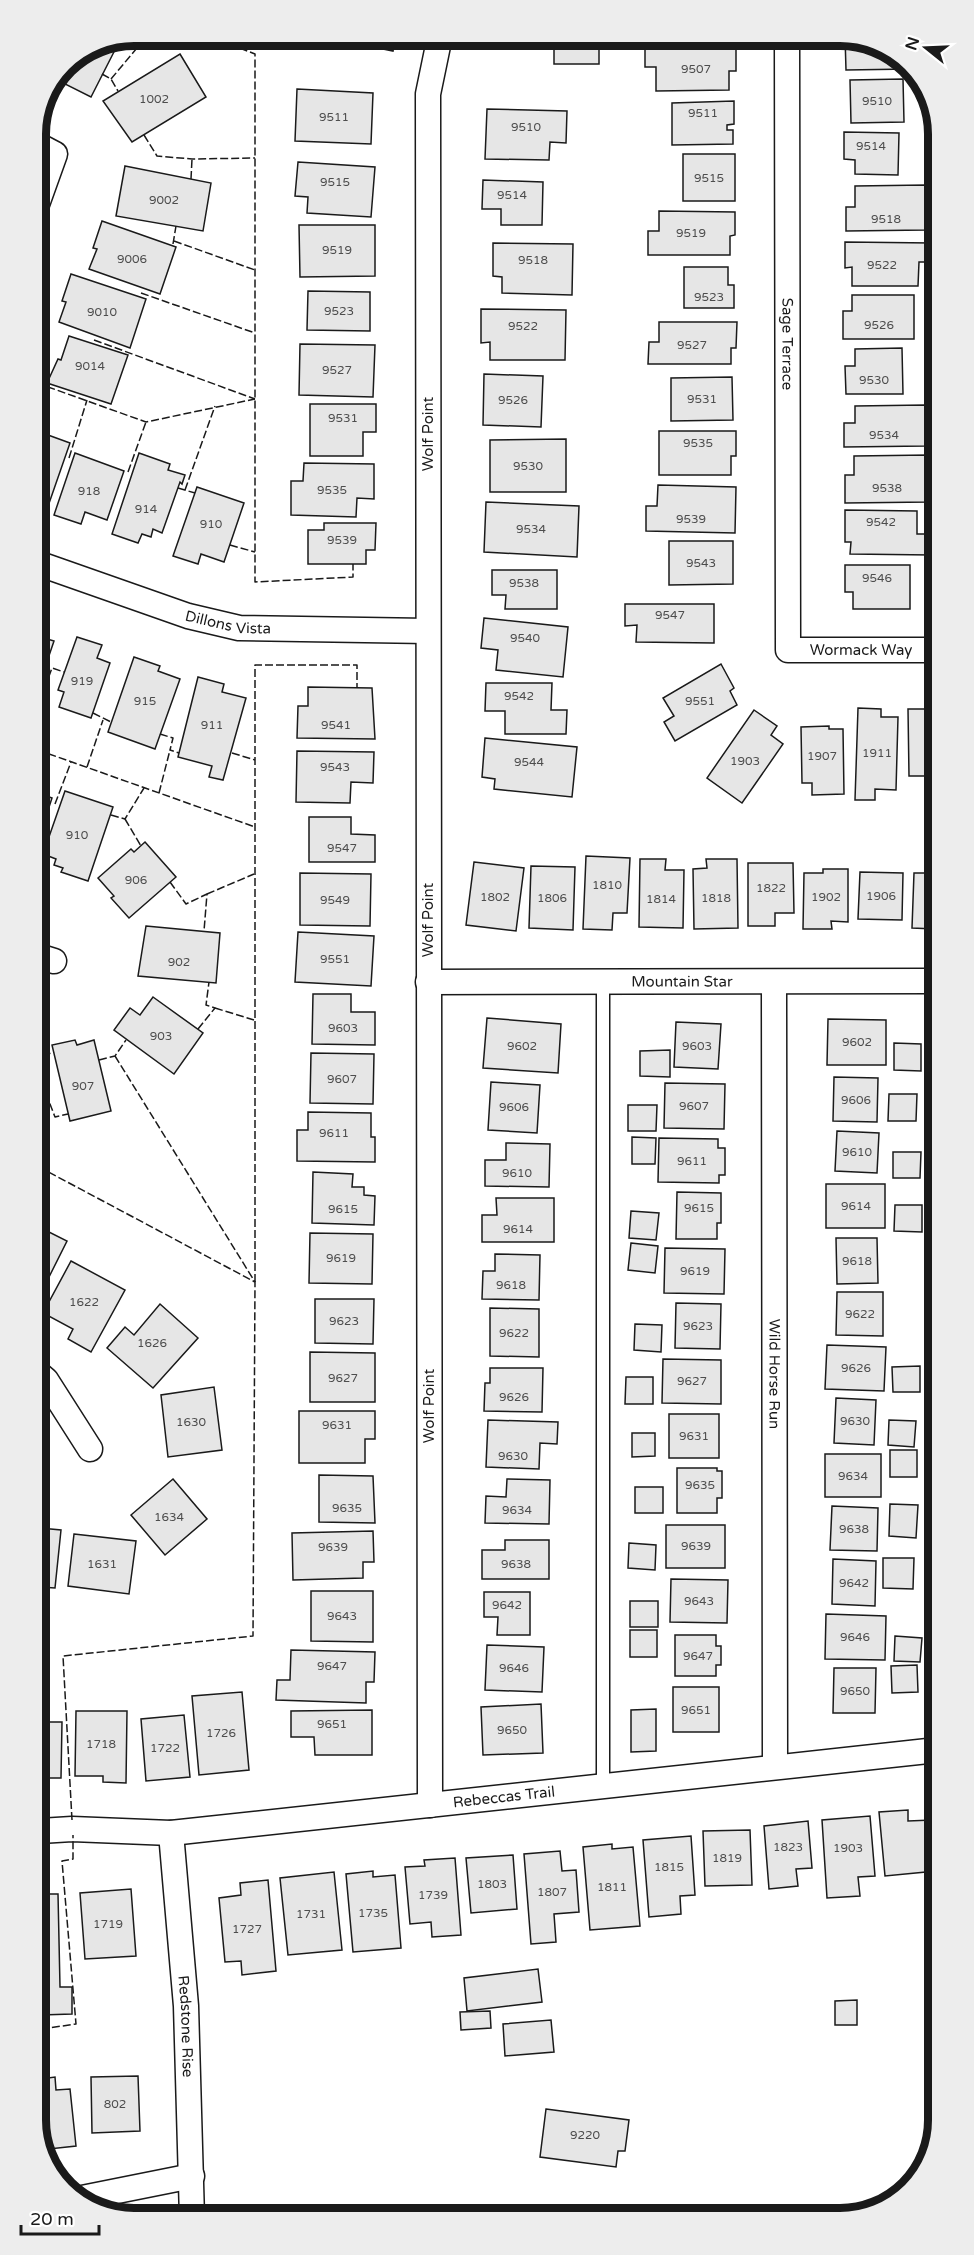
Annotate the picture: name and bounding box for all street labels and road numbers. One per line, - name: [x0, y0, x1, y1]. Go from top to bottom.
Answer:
- street label: Sage Terrace: [778, 298, 797, 390]
- street label: Wolf Point: [419, 397, 437, 471]
- street label: Dillons Vista: [183, 607, 271, 638]
- street label: Wormack Way: [810, 641, 912, 659]
- street label: Wolf Point: [419, 883, 437, 957]
- street label: Mountain Star: [631, 972, 733, 991]
- street label: Wild Horse Run: [765, 1319, 784, 1429]
- street label: Wolf Point: [420, 1369, 438, 1443]
- street label: Rebeccas Trail: [452, 1782, 556, 1811]
- street label: Redstone Rise: [174, 1975, 197, 2078]

